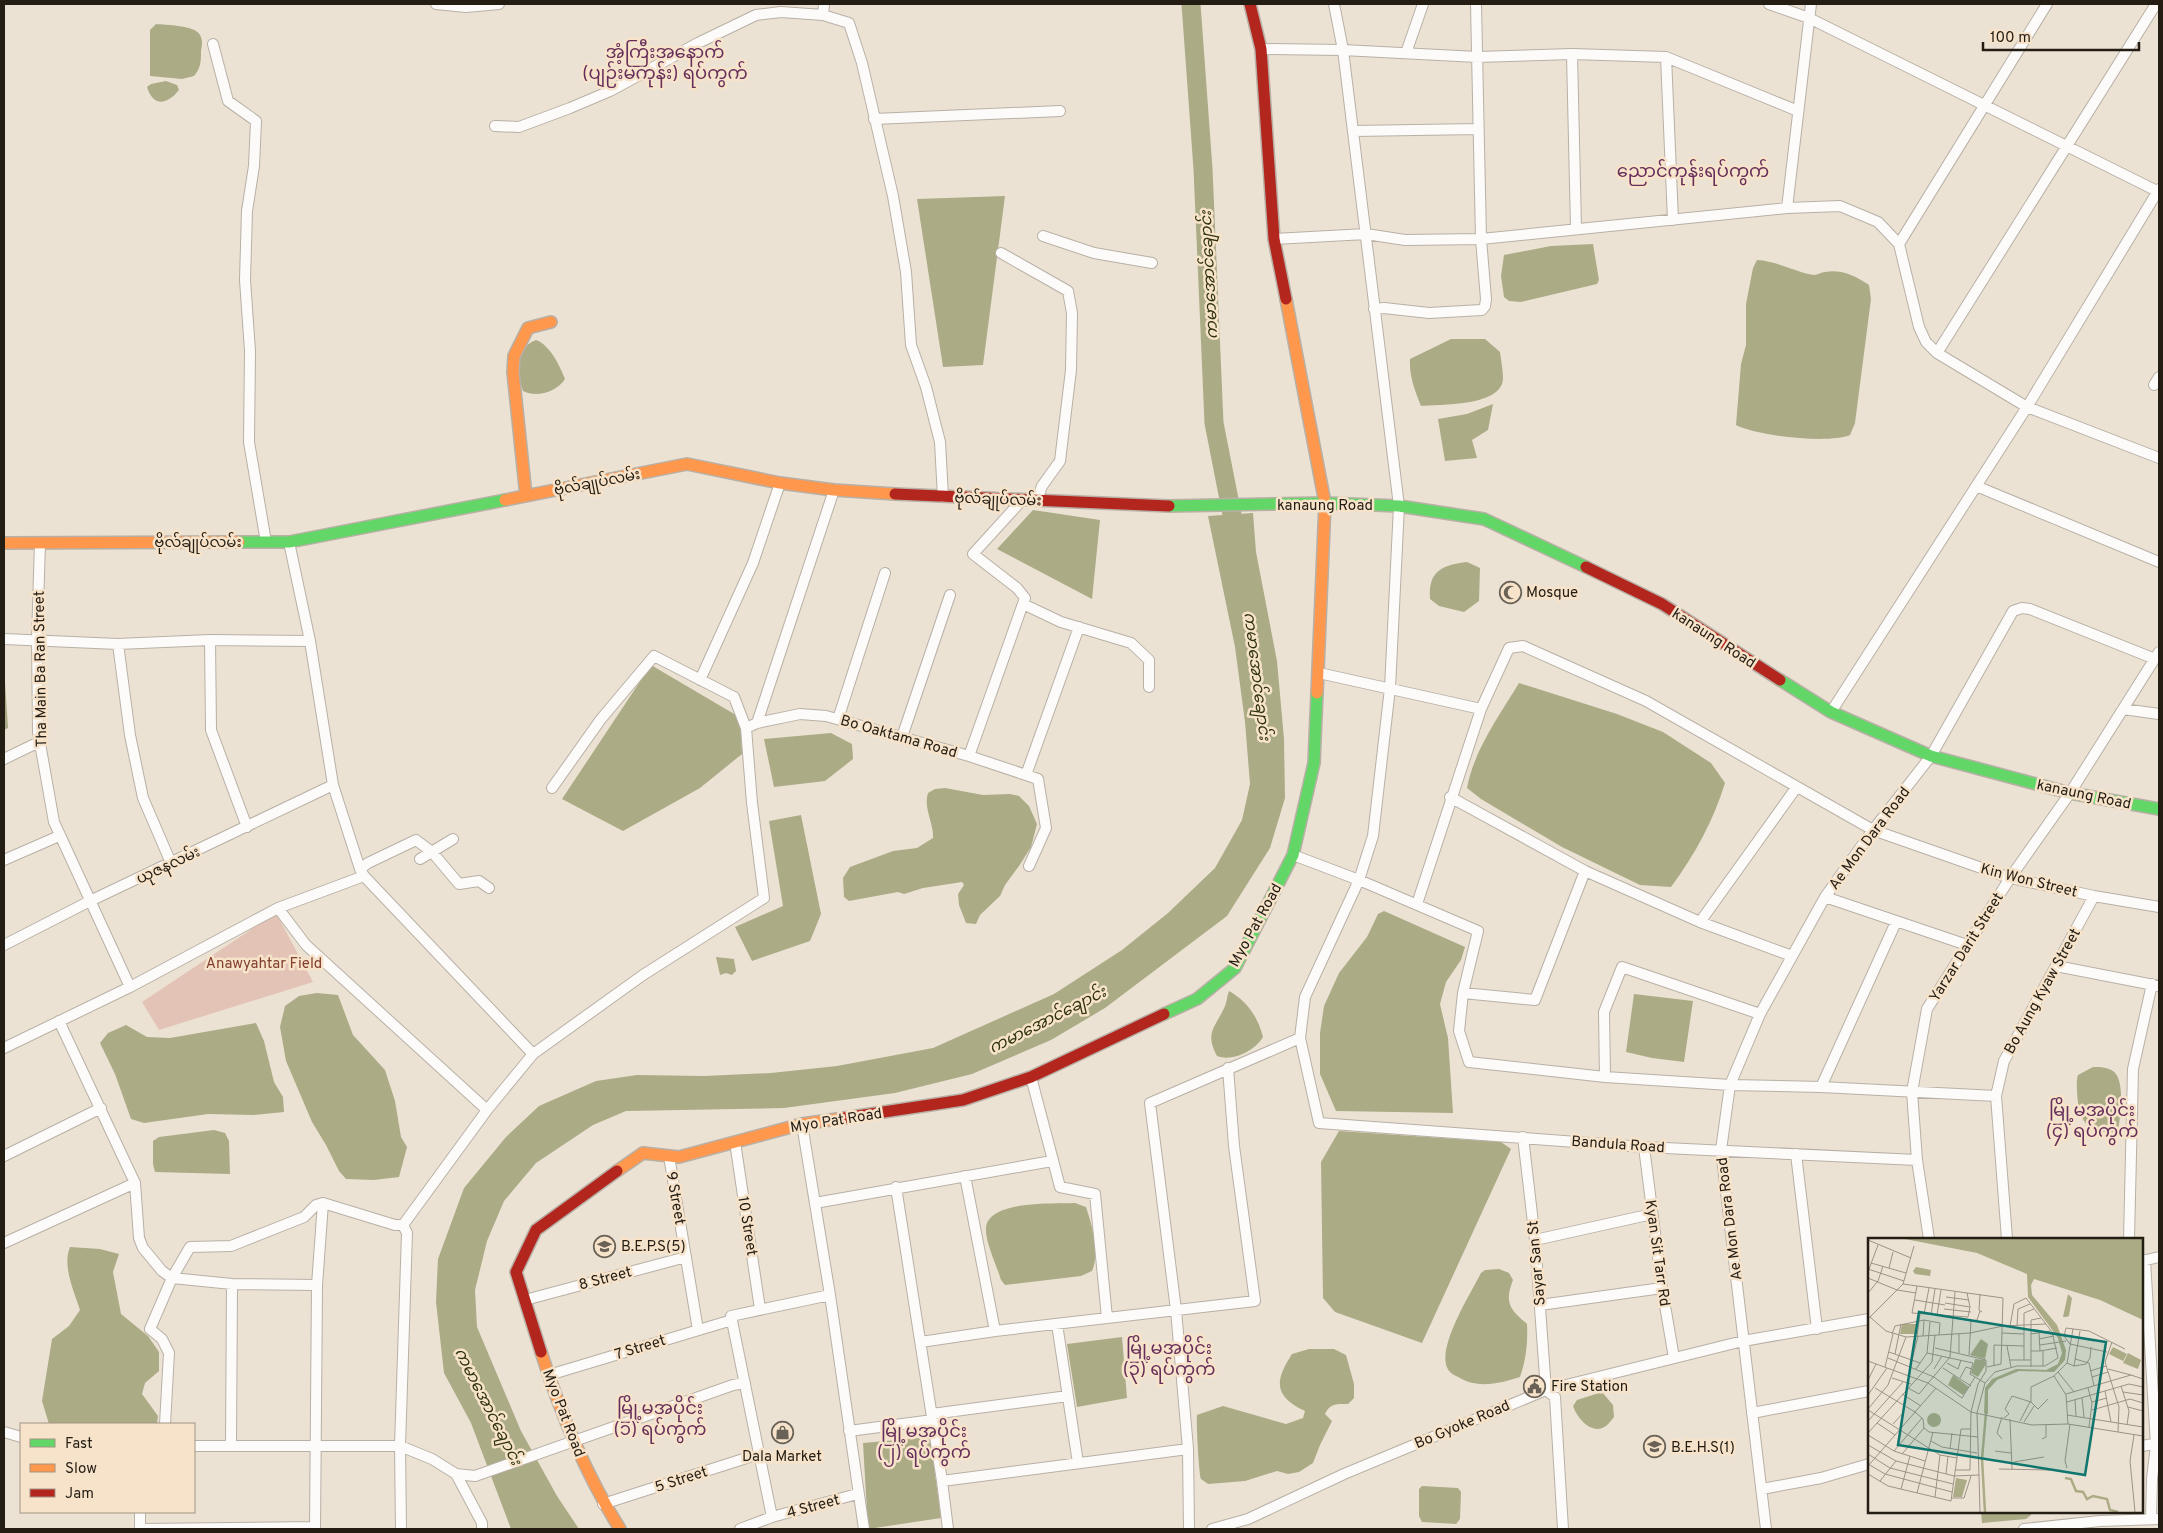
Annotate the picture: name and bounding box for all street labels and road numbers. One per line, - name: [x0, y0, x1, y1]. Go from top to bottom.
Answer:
- street label: ဗိုလ်ချုပ်လမ်း: [552, 464, 642, 502]
- street label: ဗိုလ်ချုပ်လမ်း: [954, 487, 1042, 513]
- street label: kanaung Road: [1277, 497, 1373, 516]
- street label: ဗိုလ်ချုပ်လမ်း: [154, 532, 242, 554]
- street label: Tha Main Ba Ran Street: [31, 591, 52, 747]
- street label: kanaung Road: [1668, 605, 1759, 673]
- street label: Bo Oaktama Road: [838, 712, 959, 763]
- street label: kanaung Road: [2035, 776, 2133, 815]
- street label: Ae Mon Dara Road: [1825, 784, 1915, 894]
- street label: ယုဇနလမ်း: [133, 842, 204, 890]
- street label: Kin Won Street: [1978, 860, 2079, 903]
- street label: Myo Pat Road: [1226, 881, 1287, 971]
- street label: Yarzar Darit Street: [1926, 890, 2009, 1006]
- street label: Bo Aung Kyaw Street: [2001, 926, 2086, 1058]
- street label: Myo Pat Road: [789, 1105, 883, 1138]
- street label: Bandula Road: [1571, 1133, 1665, 1158]
- street label: Ae Mon Dara Road: [1714, 1156, 1747, 1281]
- street label: 9 Street: [660, 1170, 689, 1226]
- street label: 10 Street: [732, 1195, 761, 1257]
- street label: Kyan Sit Tarr Rd: [1640, 1199, 1673, 1308]
- street label: Sayar San St: [1524, 1219, 1551, 1306]
- street label: 8 Street: [577, 1263, 634, 1296]
- street label: 7 Street: [613, 1332, 668, 1365]
- street label: Myo Pat Road: [537, 1367, 588, 1460]
- street label: Bo Gyoke Road: [1412, 1397, 1513, 1454]
- street label: 5 Street: [653, 1463, 710, 1498]
- street label: 4 Street: [785, 1491, 842, 1524]

